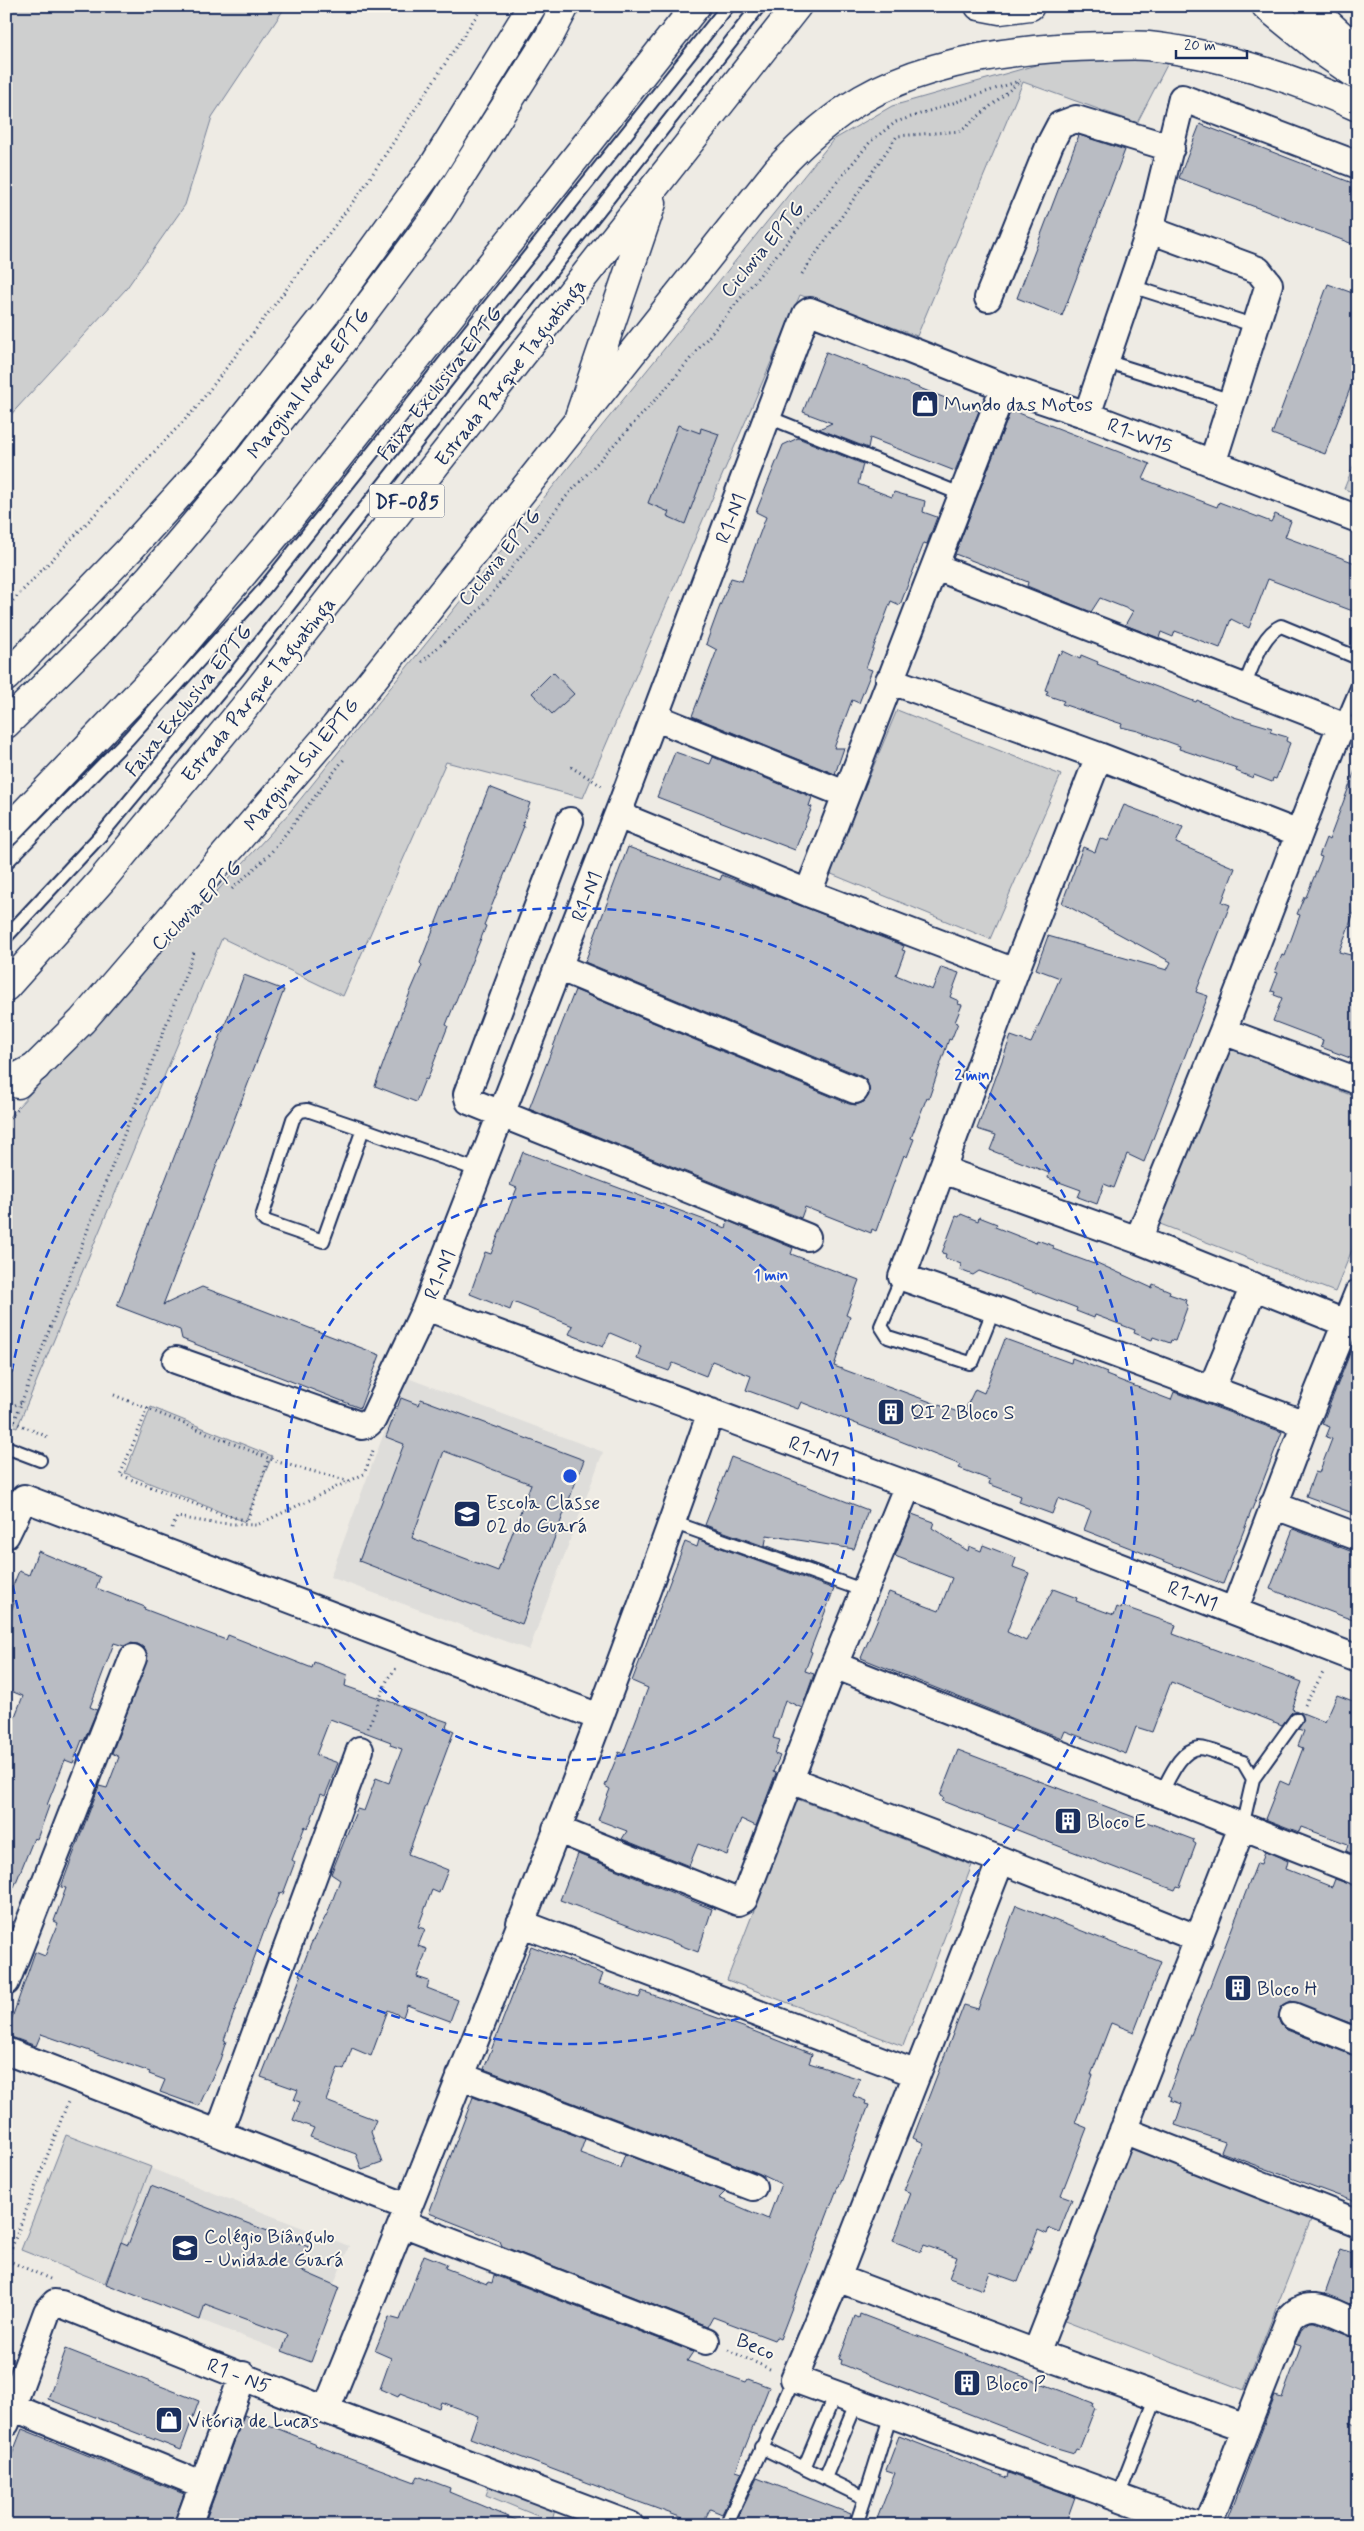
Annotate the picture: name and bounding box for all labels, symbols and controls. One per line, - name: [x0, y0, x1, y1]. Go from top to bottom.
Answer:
- scale bar: [1176, 28, 1248, 60]
- text: 20 m: [1184, 36, 1216, 56]
- street label: Ciclovia EPTG: [715, 196, 811, 304]
- street label: Estrada Parque Taguatinga: [429, 273, 595, 474]
- street label: Faixa Exclusiva EPTG: [371, 301, 509, 467]
- street label: Marginal Norte EPTG: [242, 303, 378, 466]
- shop icon: Mundo das Motos: [910, 389, 940, 419]
- place label: Mundo das Motos: [944, 392, 1093, 419]
- street label: R1-W15: [1103, 412, 1176, 461]
- road number: DF-085: [370, 484, 444, 518]
- street label: R1-N1: [710, 490, 753, 548]
- street label: Ciclovia EPTG: [453, 504, 548, 612]
- street label: Estrada Parque Taguatinga: [176, 591, 344, 790]
- street label: Faixa Exclusiva EPTG: [119, 619, 259, 783]
- street label: Marginal Sul EPTG: [238, 693, 367, 838]
- street label: Ciclovia EPTG: [146, 855, 248, 957]
- street label: R1-N1: [566, 868, 609, 926]
- text: 2 min: [954, 1066, 990, 1086]
- street label: R1-N1: [418, 1245, 463, 1304]
- text: 1 min: [754, 1266, 788, 1286]
- building icon: QI 2 Bloco S: [876, 1397, 906, 1427]
- place label: QI 2 Bloco S: [910, 1400, 1015, 1427]
- street label: R1-N1: [785, 1430, 842, 1473]
- centre of rings: [561, 1467, 579, 1485]
- place label: Escola Classe 02 do Guará: [486, 1490, 600, 1540]
- school or university icon: Escola Classe 02 do Guará: [452, 1499, 482, 1529]
- street label: R1-N1: [1163, 1575, 1221, 1618]
- building icon: Bloco E: [1053, 1806, 1083, 1836]
- place label: Bloco E: [1087, 1809, 1146, 1836]
- building icon: Bloco H: [1223, 1973, 1253, 2003]
- place label: Bloco H: [1257, 1976, 1318, 2003]
- place label: Colégio Biângulo - Unidade Guará: [204, 2224, 344, 2274]
- school or university icon: Colégio Biângulo - Unidade Guará: [170, 2233, 200, 2263]
- street label: Beco: [732, 2327, 779, 2368]
- street label: R1 - N5: [203, 2352, 274, 2401]
- building icon: Bloco P: [952, 2368, 982, 2398]
- place label: Bloco P: [986, 2371, 1046, 2398]
- shop icon: Vitória de Lucas: [154, 2405, 184, 2435]
- place label: Vitória de Lucas: [188, 2408, 319, 2435]

